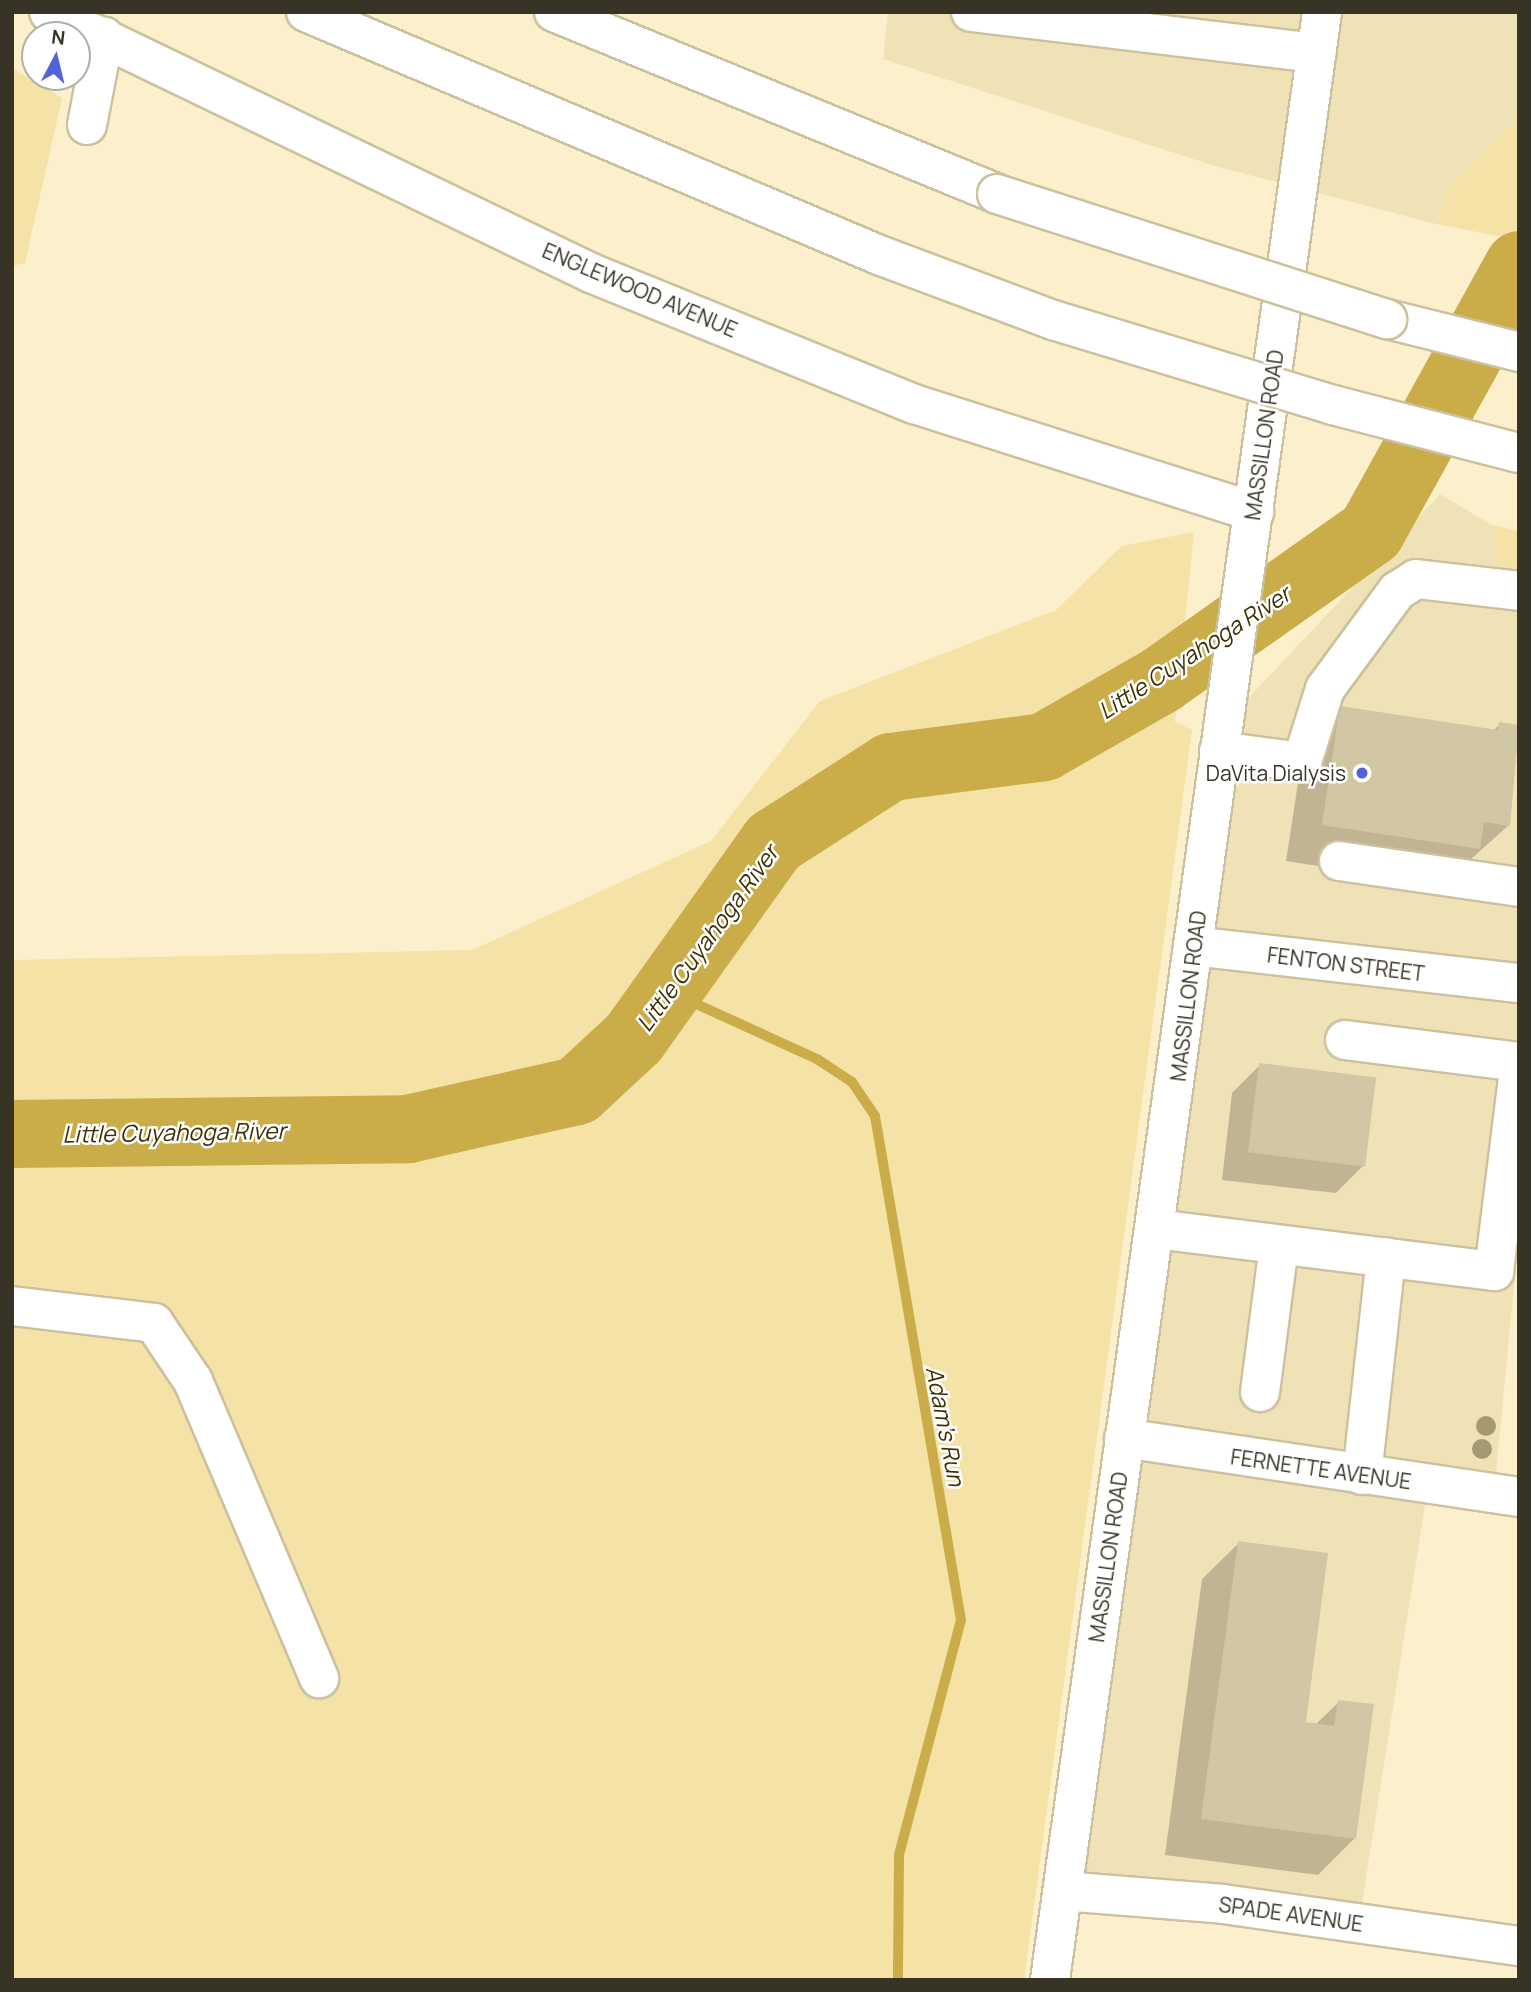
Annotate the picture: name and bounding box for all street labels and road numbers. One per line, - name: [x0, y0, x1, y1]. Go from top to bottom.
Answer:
- street label: ENGLEWOOD AVENUE: [539, 238, 741, 342]
- street label: MASSILLON ROAD: [1240, 348, 1288, 522]
- street label: MASSILLON ROAD: [1165, 909, 1211, 1083]
- street label: FENTON STREET: [1266, 942, 1426, 986]
- street label: FERNETTE AVENUE: [1229, 1444, 1413, 1494]
- street label: MASSILLON ROAD: [1084, 1470, 1132, 1644]
- street label: SPADE AVENUE: [1217, 1891, 1365, 1937]

